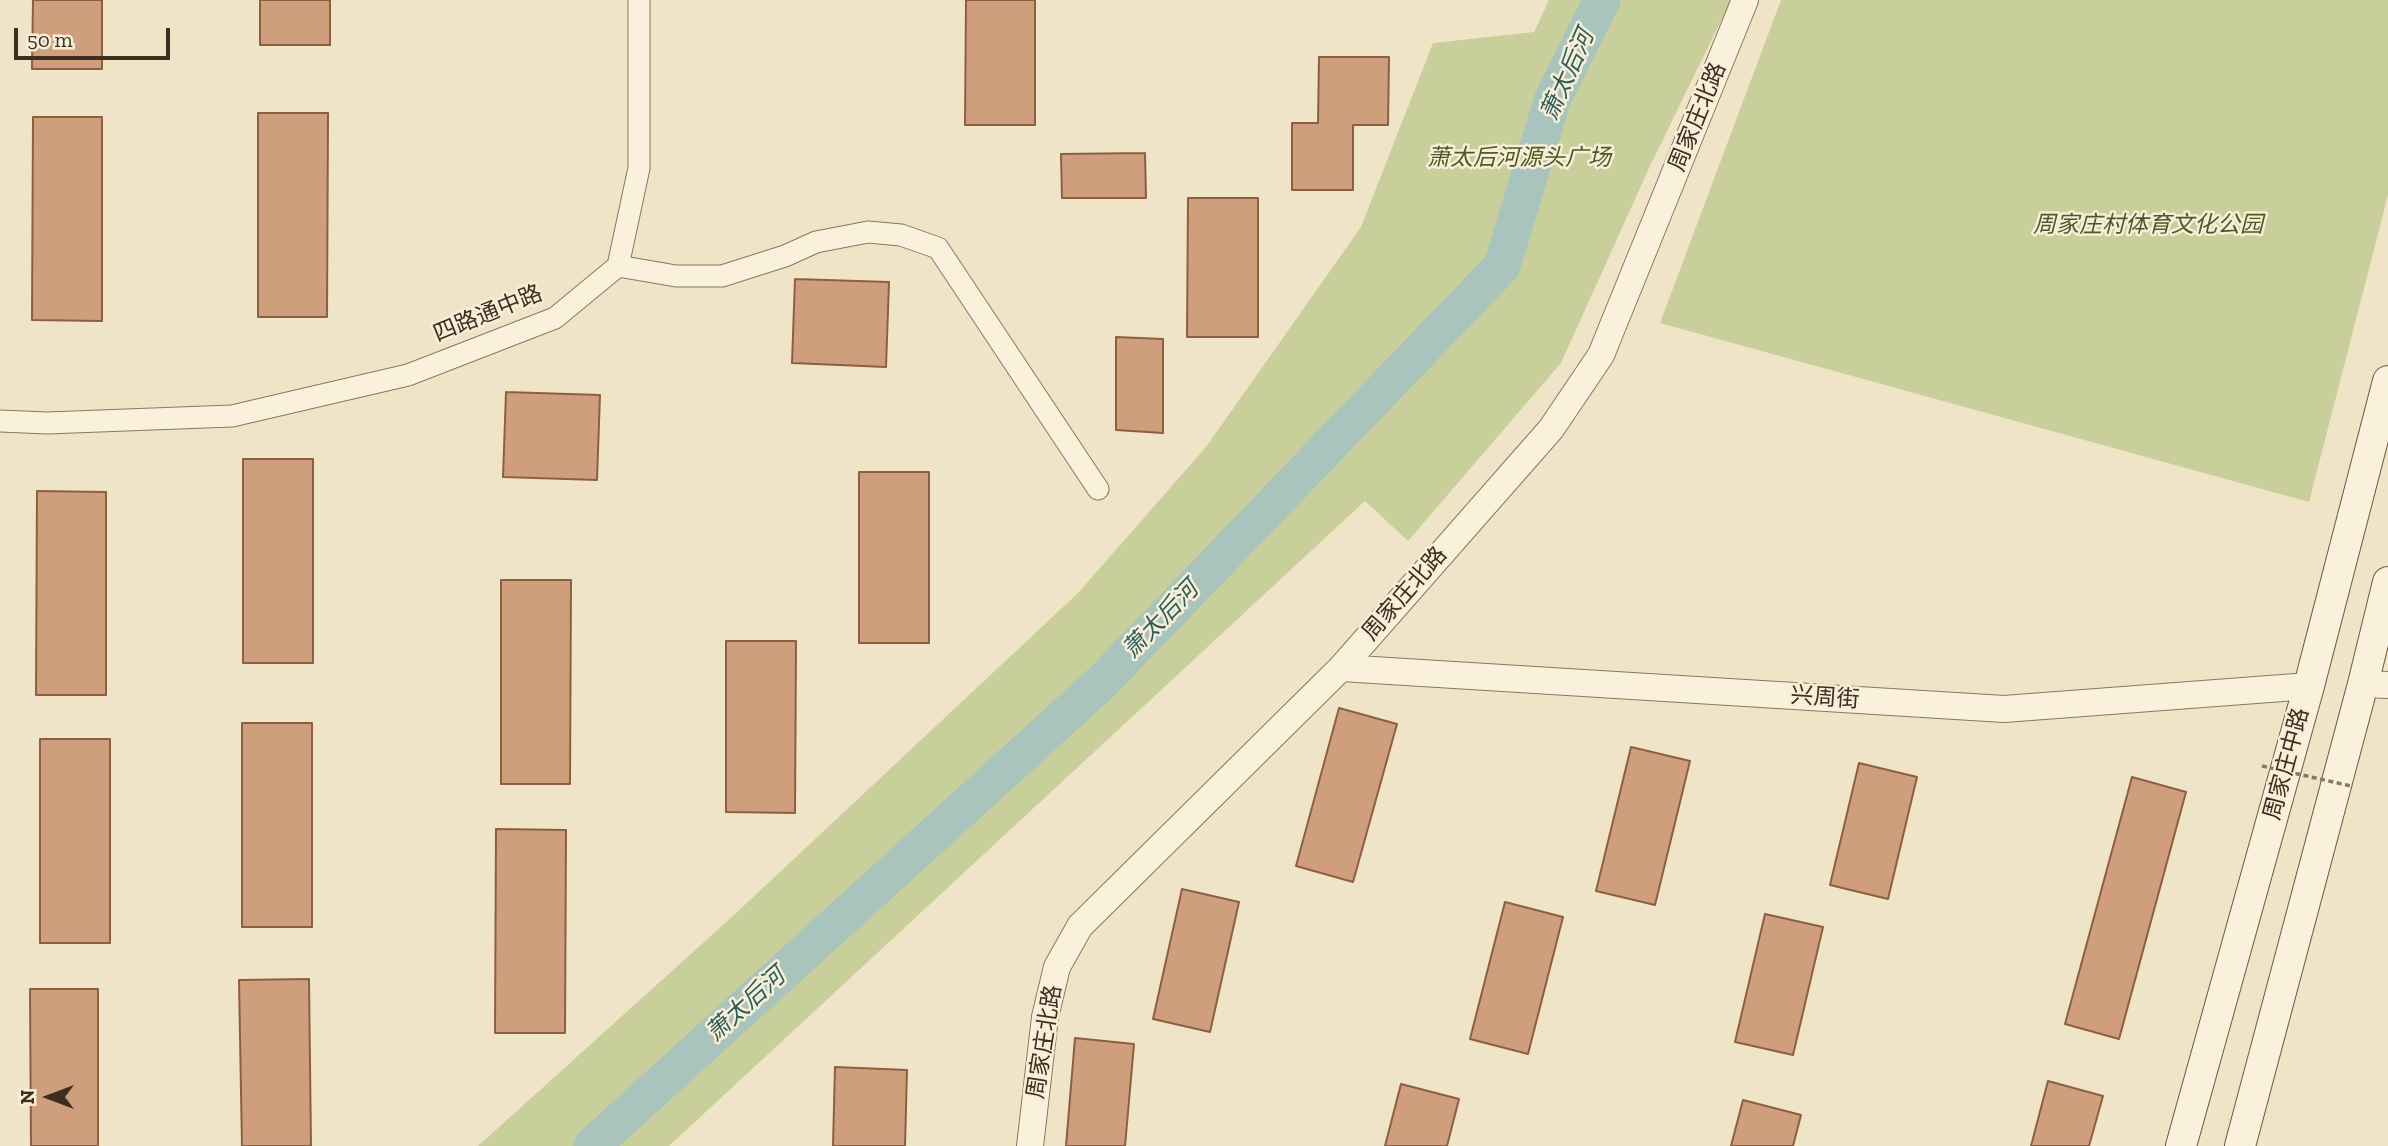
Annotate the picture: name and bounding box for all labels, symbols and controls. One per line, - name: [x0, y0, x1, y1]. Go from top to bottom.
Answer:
- scale bar: [18, 14, 173, 58]
- water label: 萧太后河: [1535, 25, 1601, 125]
- text: 50 m: [27, 27, 73, 52]
- street label: 周家庄北路: [1664, 59, 1732, 175]
- park label: 萧太后河源头广场: [1427, 144, 1611, 172]
- park label: 周家庄村体育文化公园: [2033, 211, 2263, 239]
- street label: 四路通中路: [430, 280, 546, 348]
- street label: 周家庄北路: [1357, 542, 1453, 646]
- water label: 萧太后河: [1117, 575, 1205, 665]
- street label: 兴周街: [1790, 682, 1860, 714]
- street label: 周家庄中路: [2259, 705, 2315, 823]
- water label: 萧太后河: [701, 962, 791, 1048]
- street label: 周家庄北路: [1022, 983, 1068, 1101]
- north arrow: [14, 1062, 84, 1132]
- text: N: [16, 1090, 39, 1104]

